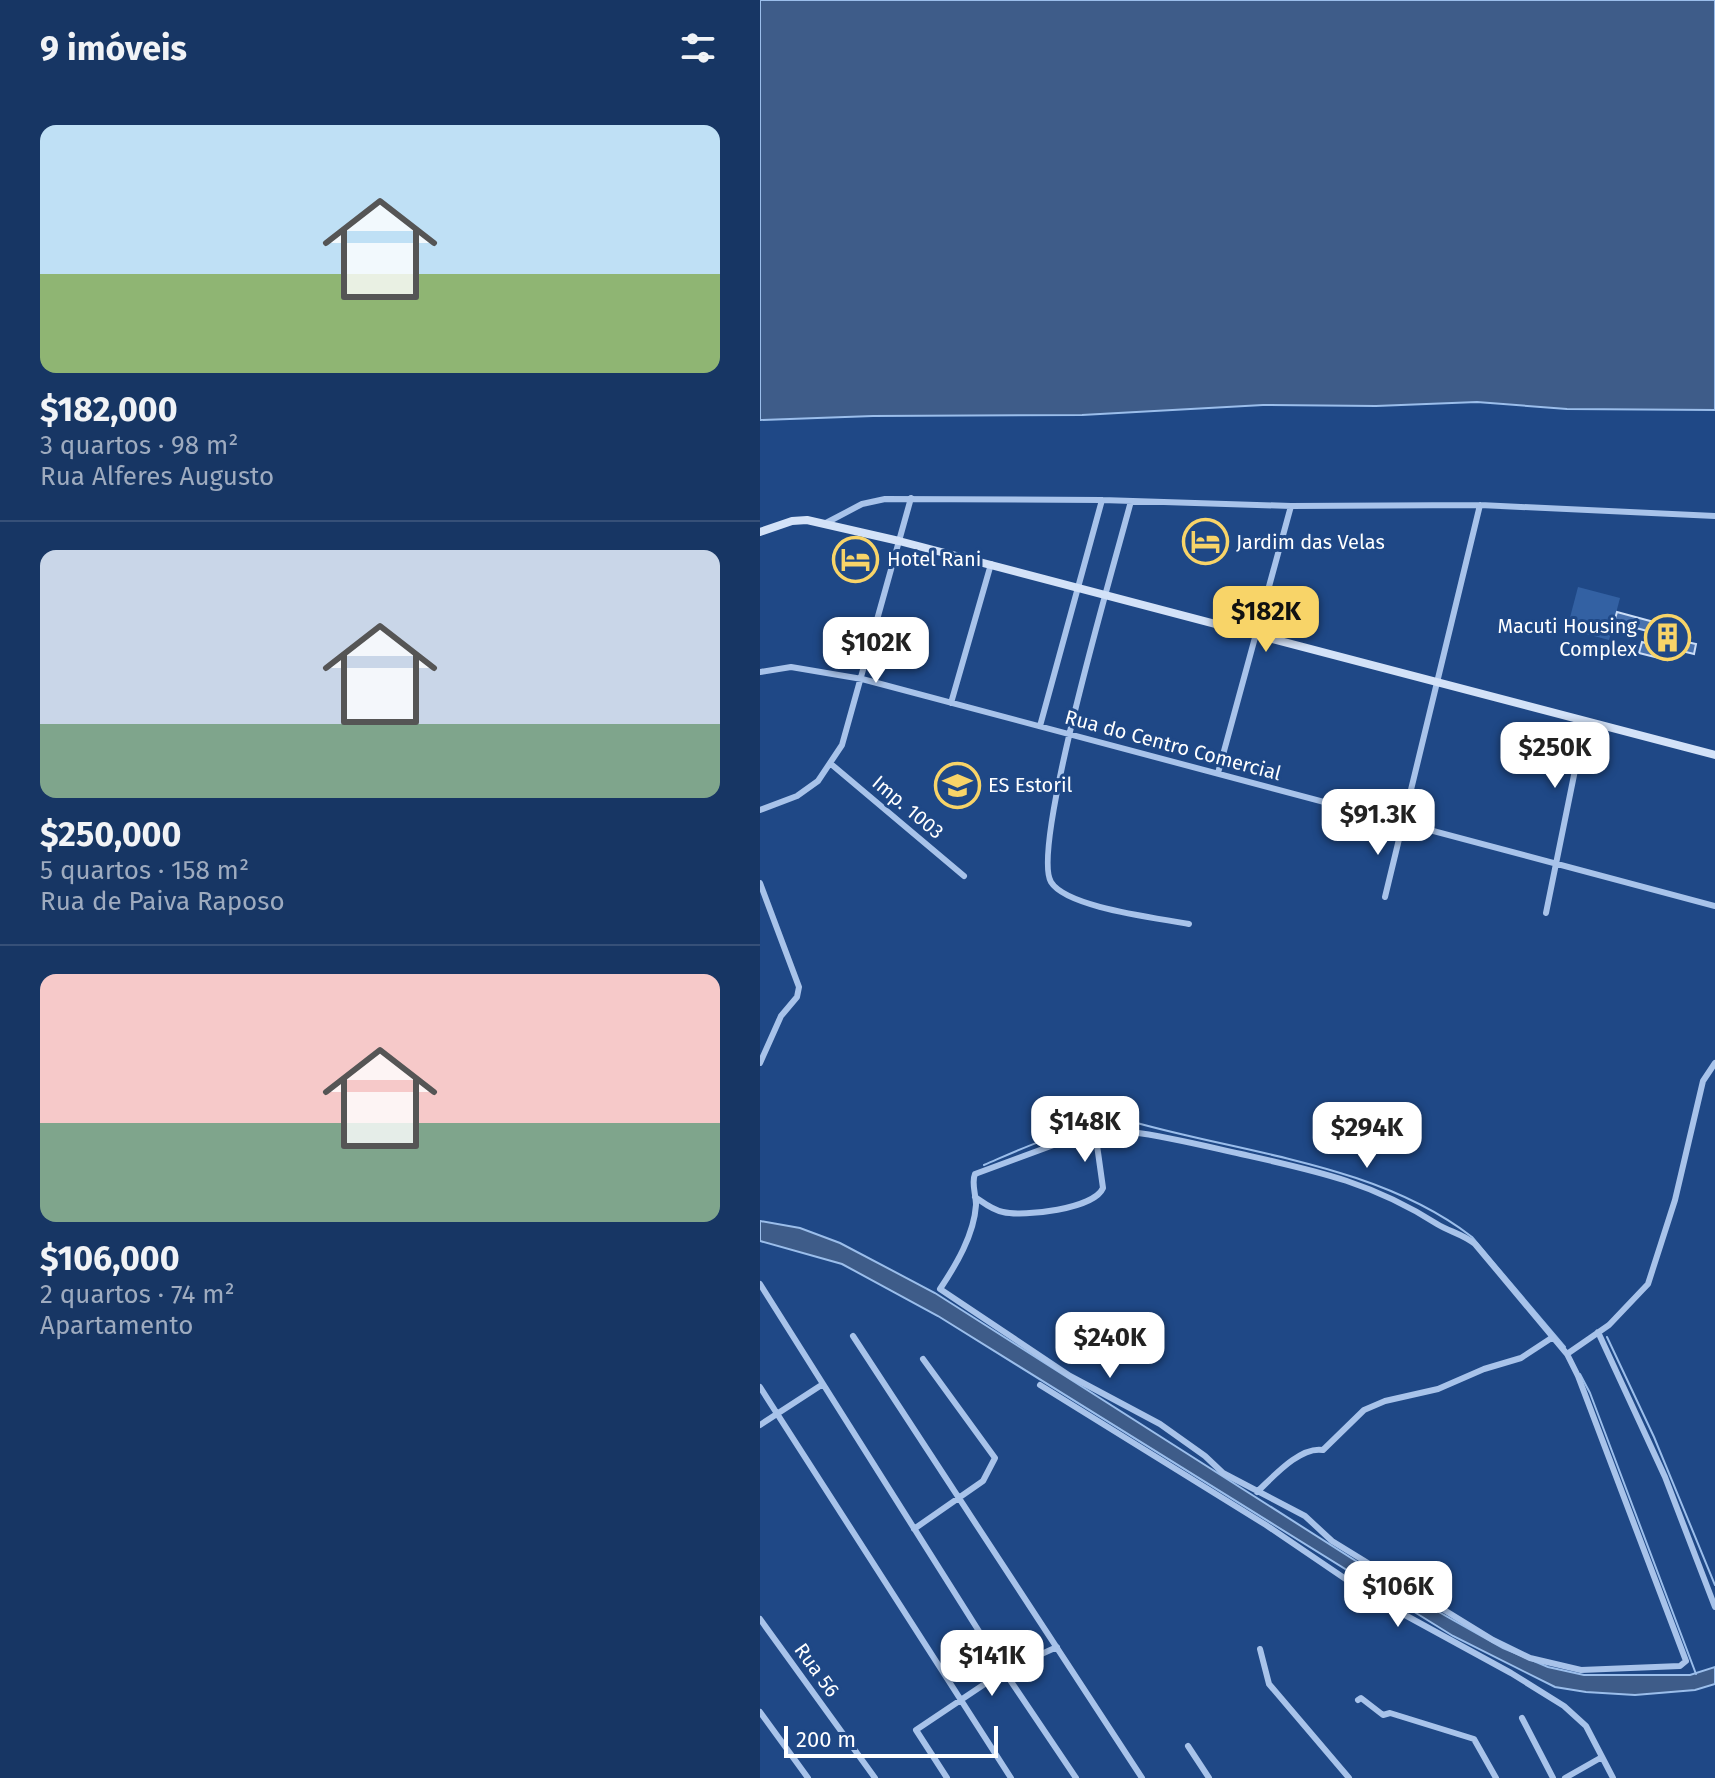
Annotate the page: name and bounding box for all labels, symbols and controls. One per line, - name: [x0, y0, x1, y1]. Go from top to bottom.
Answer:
- icon: filters: [676, 26, 720, 70]
- text: 9 imóveis: [40, 28, 187, 69]
- icon: home: [308, 177, 452, 321]
- text: $182,000: [40, 389, 178, 430]
- text: 3 quartos · 98 m²: [40, 430, 238, 461]
- text: Rua Alferes Augusto: [40, 461, 274, 492]
- hotel icon: Jardim das Velas: [1181, 518, 1229, 566]
- place label: Jardim das Velas: [1236, 530, 1385, 554]
- hotel icon: Hotel Rani: [832, 535, 880, 583]
- place label: Hotel Rani: [887, 547, 981, 571]
- pin: $182K: [1210, 586, 1322, 654]
- text: $182K: [1231, 596, 1301, 627]
- icon: home: [308, 602, 452, 746]
- building icon: Macuti Housing Complex: [1644, 613, 1692, 661]
- place label: Macuti Housing Complex: [1497, 614, 1638, 661]
- pin: $102K: [820, 617, 932, 685]
- text: $102K: [841, 627, 911, 658]
- street label: Rua do Centro Comercial: [1062, 705, 1284, 785]
- pin: $250K: [1499, 722, 1611, 790]
- text: $250K: [1518, 732, 1592, 763]
- school or university icon: ES Estoril: [933, 761, 981, 809]
- street label: Imp. 1003: [868, 770, 948, 844]
- place label: ES Estoril: [988, 773, 1073, 797]
- pin: $91.3K: [1313, 789, 1443, 857]
- text: $91.3K: [1340, 799, 1416, 830]
- text: $250,000: [40, 814, 181, 855]
- text: 5 quartos · 158 m²: [40, 855, 249, 886]
- text: Rua de Paiva Raposo: [40, 886, 285, 917]
- icon: home: [308, 1026, 452, 1170]
- pin: $148K: [1029, 1096, 1141, 1164]
- pin: $294K: [1311, 1102, 1423, 1170]
- text: $148K: [1049, 1106, 1121, 1137]
- text: $294K: [1331, 1112, 1403, 1143]
- text: $106,000: [40, 1238, 180, 1279]
- text: 2 quartos · 74 m²: [40, 1279, 235, 1310]
- text: Apartamento: [40, 1310, 193, 1341]
- pin: $240K: [1054, 1312, 1166, 1380]
- text: $240K: [1073, 1322, 1147, 1353]
- pin: $106K: [1342, 1561, 1454, 1629]
- text: $106K: [1362, 1571, 1434, 1602]
- pin: $141K: [936, 1630, 1048, 1698]
- street label: Rua 56: [789, 1638, 845, 1702]
- text: $141K: [959, 1640, 1025, 1671]
- scale bar: [784, 1722, 998, 1758]
- text: 200 m: [796, 1726, 856, 1753]

